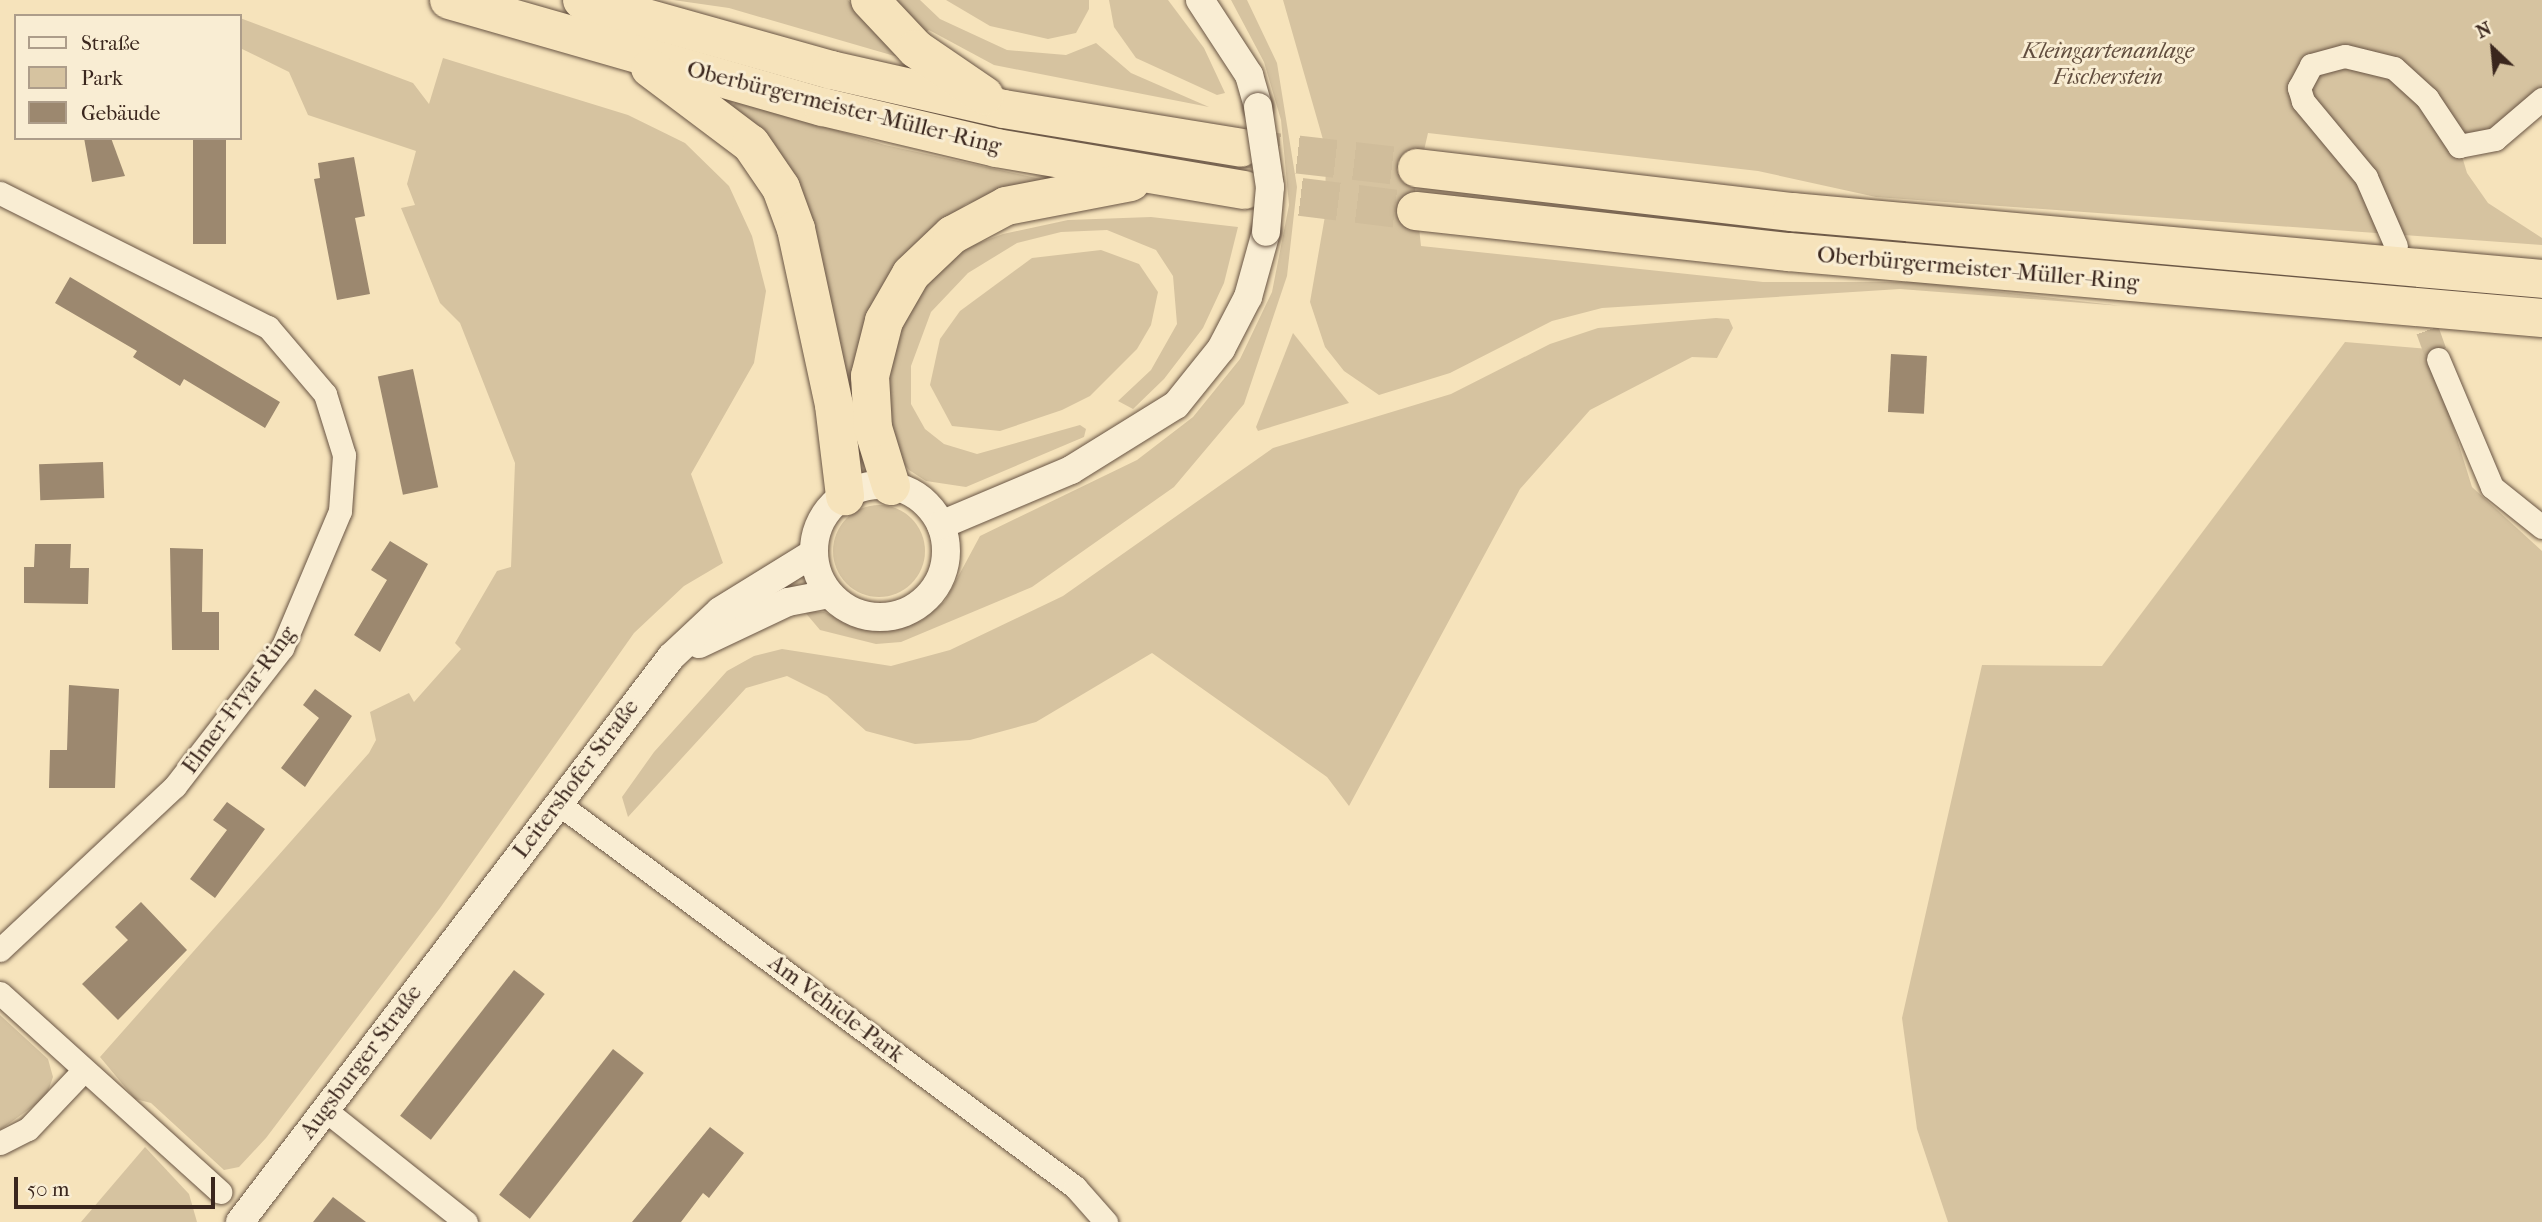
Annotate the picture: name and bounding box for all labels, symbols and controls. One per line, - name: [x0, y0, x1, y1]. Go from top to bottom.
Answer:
- legend: [14, 14, 242, 140]
- north arrow: [2458, 14, 2528, 84]
- text: N: [2472, 17, 2495, 43]
- text: Straße: [81, 31, 140, 55]
- park label: Kleingartenanlage Fischerstein: [2022, 37, 2194, 91]
- street label: Oberbürgermeister-Müller-Ring: [684, 56, 1004, 160]
- text: Park: [81, 66, 123, 90]
- text: Gebäude: [81, 101, 161, 125]
- street label: Oberbürgermeister-Müller-Ring: [1816, 241, 2140, 297]
- street label: Elmer-Fryar-Ring: [176, 621, 302, 779]
- street label: Leitershofer Straße: [507, 694, 645, 864]
- street label: Am Vehicle-Park: [763, 949, 909, 1069]
- street label: Augsburger Straße: [294, 979, 428, 1145]
- scale bar: [18, 1162, 219, 1206]
- text: 50 m: [27, 1177, 70, 1201]

